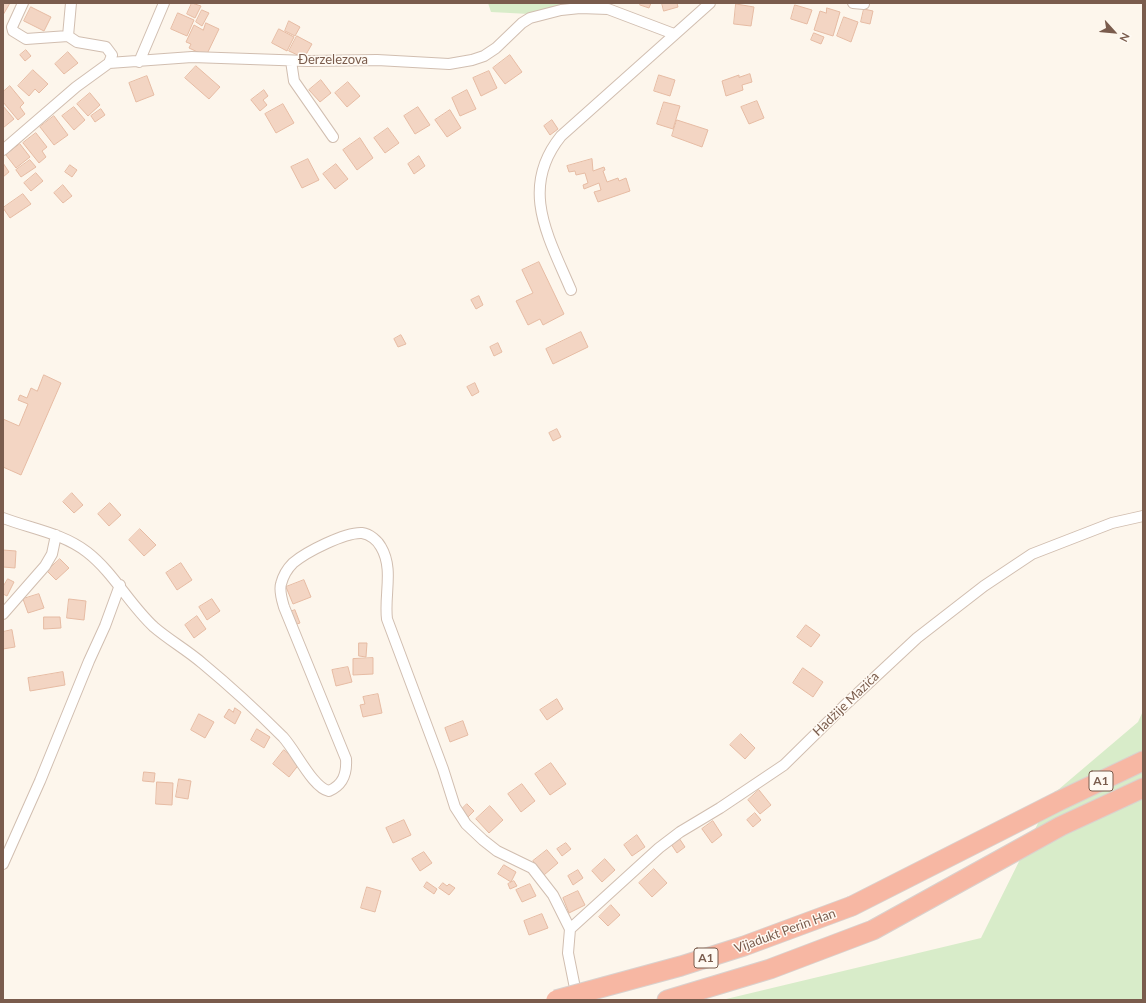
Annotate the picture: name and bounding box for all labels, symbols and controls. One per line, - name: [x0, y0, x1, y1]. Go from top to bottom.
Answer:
- north arrow: [1094, 12, 1134, 52]
- text: N: [1117, 31, 1133, 44]
- street label: Đerzelezova: [298, 52, 368, 68]
- street label: Hadžije Mazića: [810, 669, 882, 739]
- road number: A1: [1089, 771, 1113, 791]
- street label: Vijadukt Perin Han: [732, 905, 838, 957]
- road number: A1: [694, 948, 718, 968]

